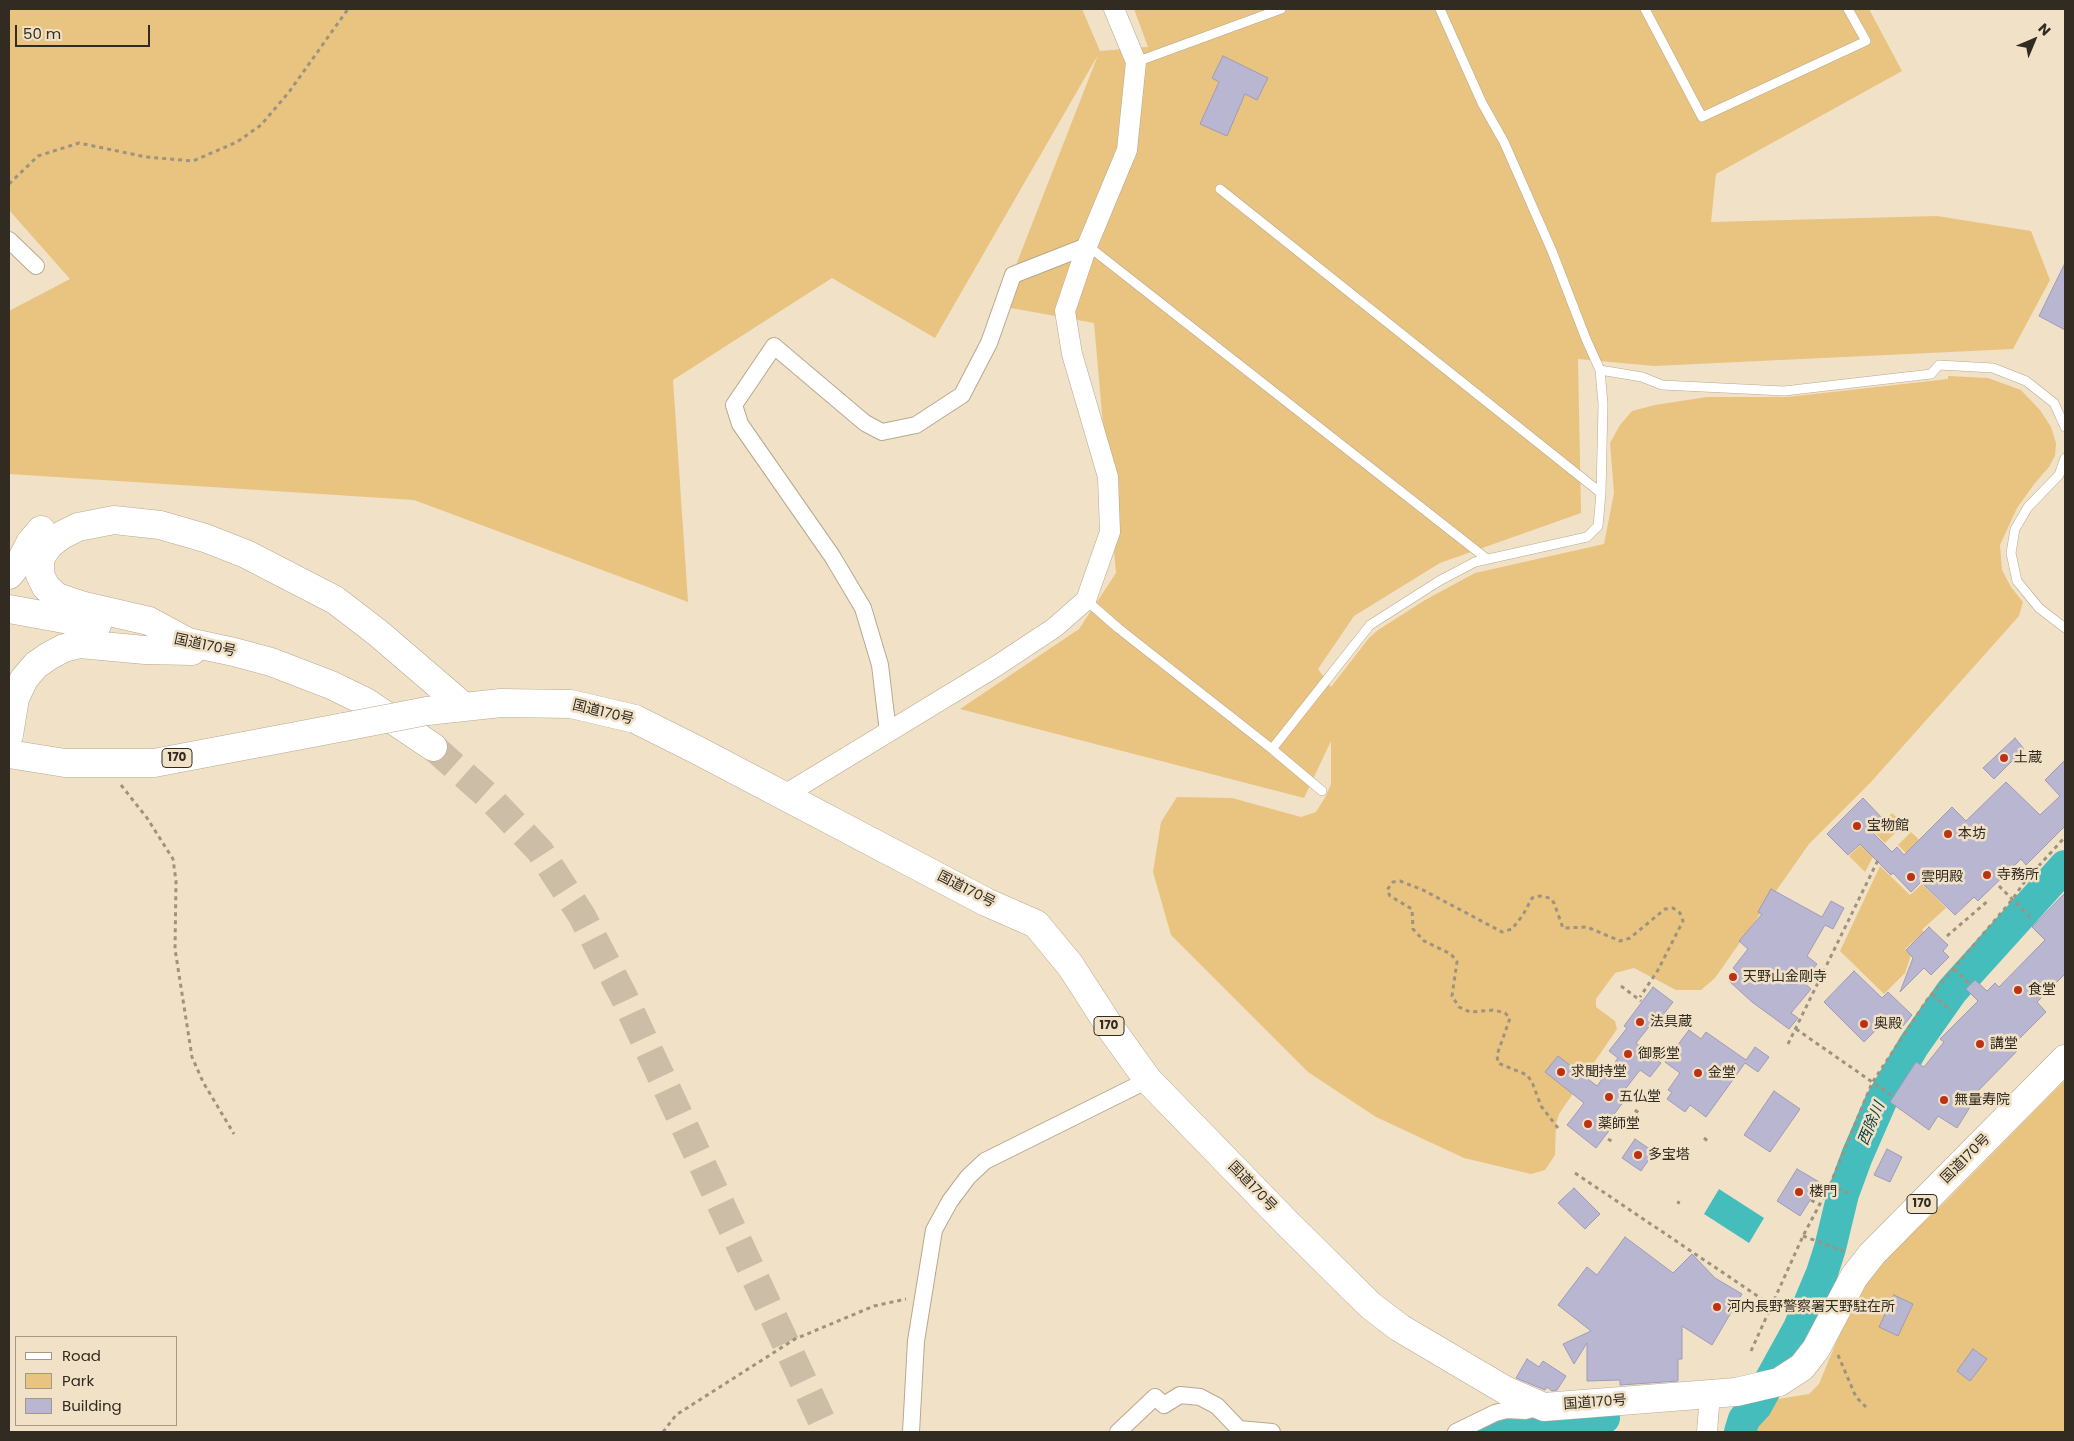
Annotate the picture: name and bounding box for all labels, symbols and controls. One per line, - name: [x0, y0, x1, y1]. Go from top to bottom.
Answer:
- scale bar: [18, 15, 152, 47]
- north arrow: [2009, 15, 2059, 65]
- text: N: [2034, 19, 2055, 40]
- text: 50 m: [23, 23, 61, 44]
- street label: 国道170号: [172, 631, 238, 661]
- street label: 国道170号: [570, 697, 636, 729]
- road number: 170: [162, 748, 192, 768]
- place label: 土蔵: [2014, 750, 2042, 766]
- marker: 土蔵: [1998, 752, 2010, 764]
- place label: 宝物館: [1867, 818, 1909, 834]
- marker: 宝物館: [1851, 820, 1863, 832]
- place label: 本坊: [1958, 826, 1986, 842]
- marker: 本坊: [1942, 828, 1954, 840]
- place label: 寺務所: [1997, 867, 2039, 883]
- street label: 国道170号: [934, 868, 998, 912]
- place label: 雲明殿: [1921, 869, 1963, 885]
- marker: 寺務所: [1981, 869, 1993, 881]
- marker: 雲明殿: [1905, 871, 1917, 883]
- place label: 天野山金剛寺: [1743, 969, 1827, 985]
- marker: 天野山金剛寺: [1727, 971, 1739, 983]
- place label: 食堂: [2028, 982, 2056, 998]
- marker: 食堂: [2012, 984, 2024, 996]
- place label: 法具蔵: [1650, 1014, 1692, 1030]
- road number: 170: [1094, 1016, 1124, 1036]
- marker: 法具蔵: [1634, 1016, 1646, 1028]
- place label: 奥殿: [1874, 1016, 1902, 1032]
- marker: 奥殿: [1858, 1018, 1870, 1030]
- place label: 講堂: [1990, 1036, 2018, 1052]
- marker: 講堂: [1974, 1038, 1986, 1050]
- place label: 御影堂: [1638, 1046, 1680, 1062]
- marker: 御影堂: [1622, 1048, 1634, 1060]
- place label: 求聞持堂: [1571, 1064, 1627, 1080]
- place label: 金堂: [1708, 1065, 1736, 1081]
- marker: 求聞持堂: [1555, 1066, 1567, 1078]
- marker: 金堂: [1692, 1067, 1704, 1079]
- place label: 五仏堂: [1619, 1089, 1661, 1105]
- marker: 五仏堂: [1603, 1091, 1615, 1103]
- place label: 無量寿院: [1954, 1092, 2010, 1108]
- marker: 無量寿院: [1938, 1094, 1950, 1106]
- water label: 西除川: [1855, 1100, 1889, 1148]
- place label: 薬師堂: [1598, 1116, 1640, 1132]
- marker: 薬師堂: [1582, 1118, 1594, 1130]
- street label: 国道170号: [1938, 1131, 1994, 1187]
- place label: 多宝塔: [1648, 1147, 1690, 1163]
- marker: 多宝塔: [1632, 1149, 1644, 1161]
- street label: 国道170号: [1224, 1159, 1280, 1215]
- place label: 楼門: [1809, 1184, 1837, 1200]
- marker: 楼門: [1793, 1186, 1805, 1198]
- road number: 170: [1907, 1194, 1937, 1214]
- place label: 河内長野警察署天野駐在所: [1727, 1299, 1895, 1315]
- marker: 河内長野警察署天野駐在所: [1711, 1301, 1723, 1313]
- legend: [15, 1336, 178, 1426]
- text: Road: [62, 1345, 101, 1366]
- text: Park: [62, 1370, 94, 1391]
- street label: 国道170号: [1563, 1392, 1627, 1414]
- text: Building: [62, 1395, 122, 1416]

